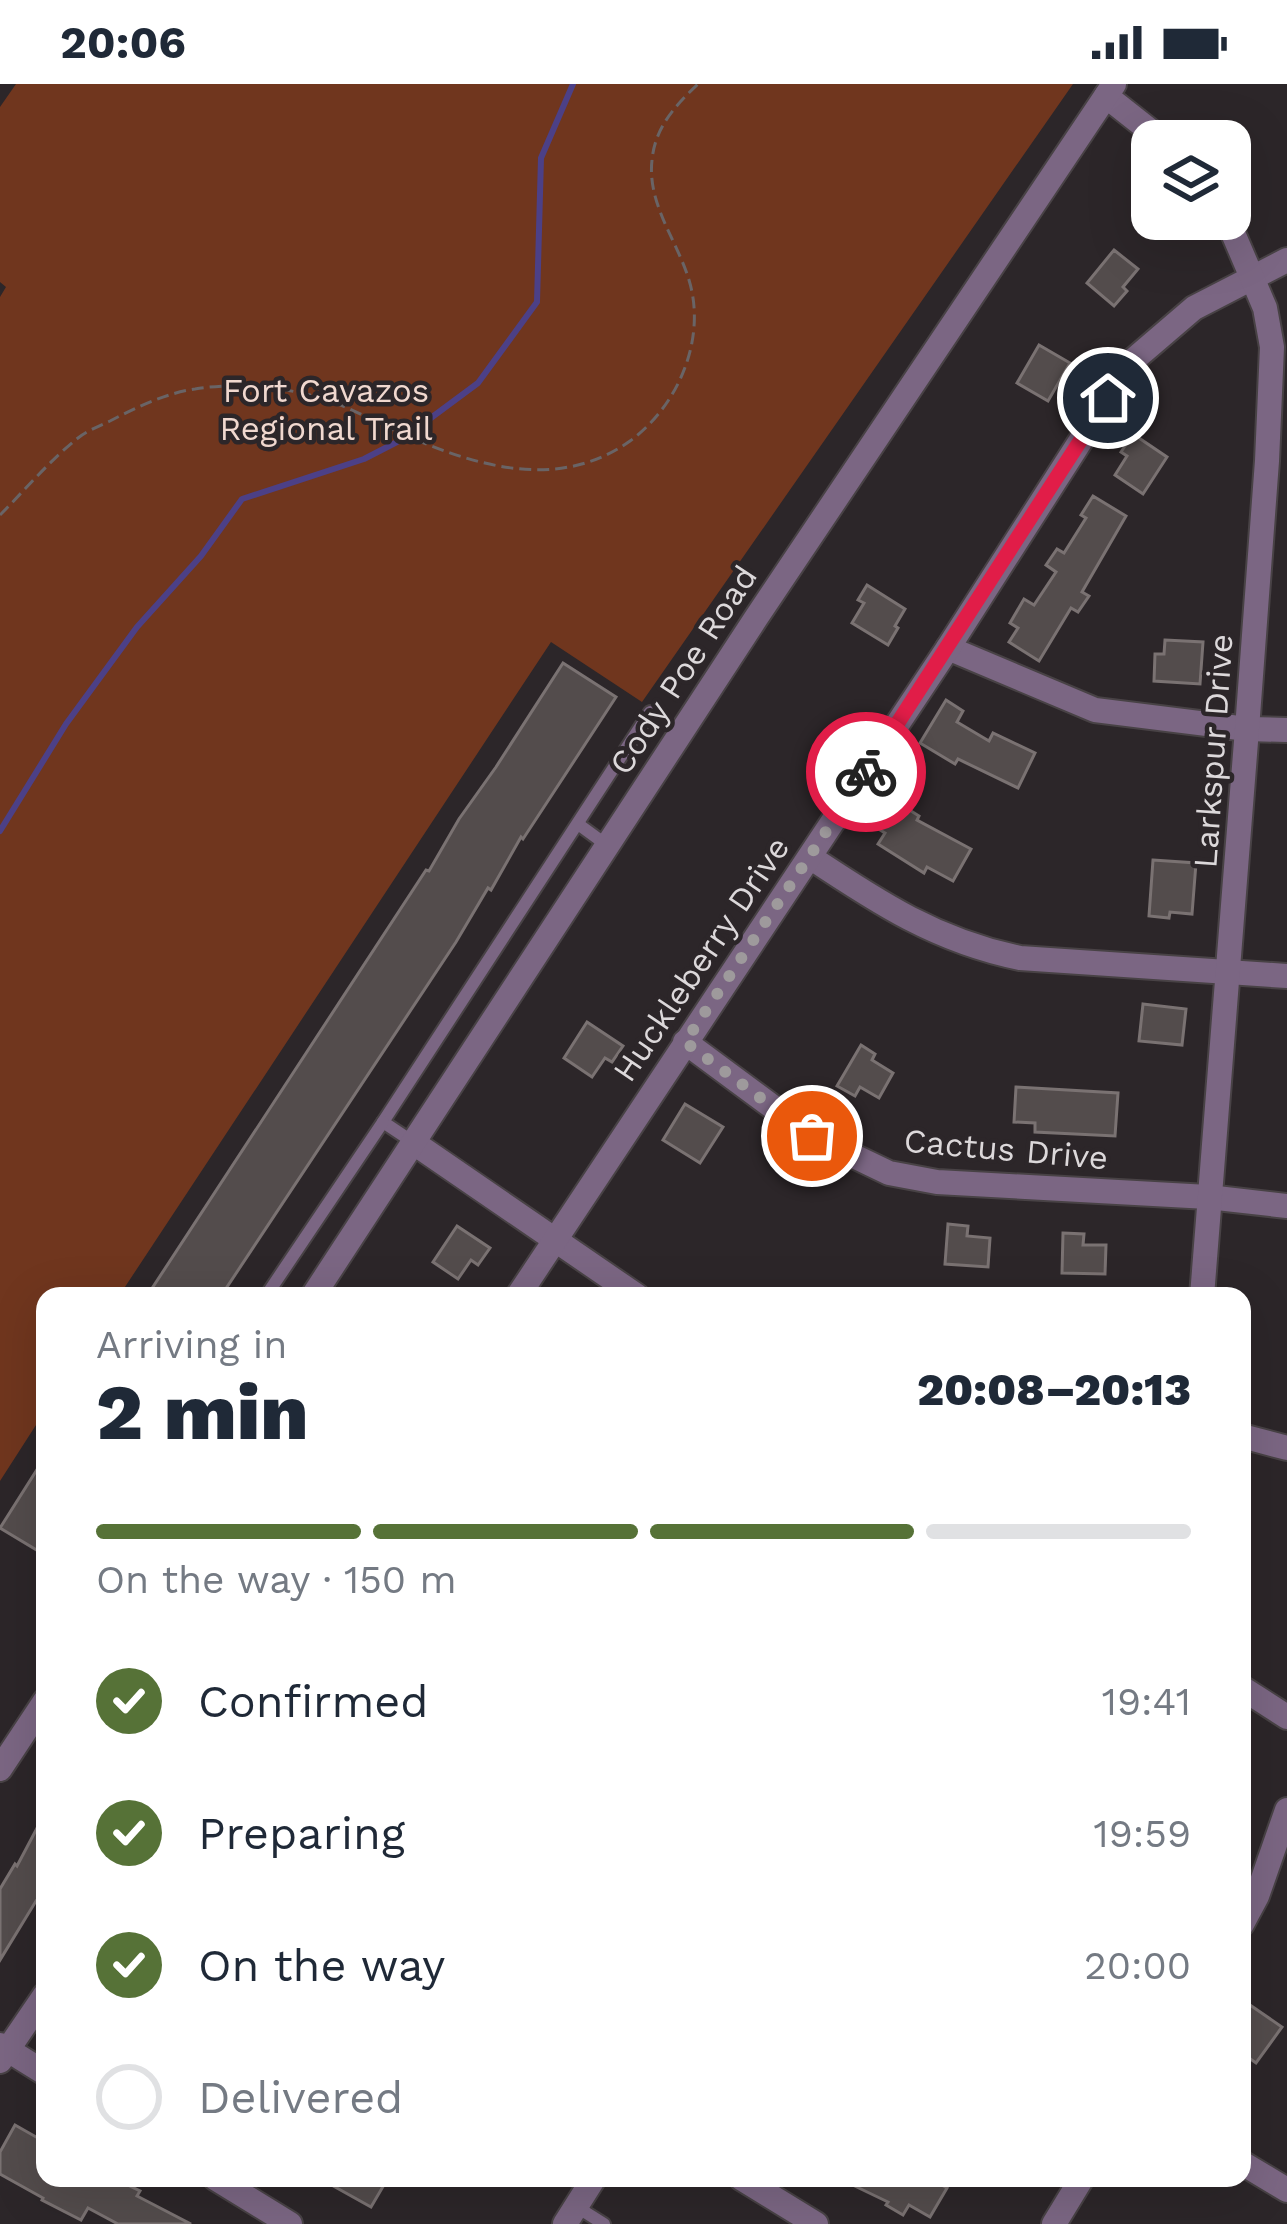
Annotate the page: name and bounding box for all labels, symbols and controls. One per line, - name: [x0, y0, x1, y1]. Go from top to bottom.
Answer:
- text: 20:06: [60, 16, 186, 69]
- map controls: [1131, 120, 1251, 240]
- button: layers: [1131, 120, 1251, 240]
- pin: [1057, 347, 1159, 449]
- icon: home: [1075, 365, 1141, 431]
- park label: Fort Cavazos Regional Trail: [219, 371, 433, 448]
- street label: Cody Poe Road: [601, 558, 765, 782]
- street label: Larkspur Drive: [1185, 633, 1241, 869]
- courier: [806, 712, 926, 832]
- icon: bike: [833, 739, 899, 805]
- street label: Huckleberry Drive: [605, 829, 797, 1089]
- pin: [761, 1085, 863, 1187]
- icon: bag: [779, 1103, 845, 1169]
- street label: Cactus Drive: [902, 1121, 1110, 1177]
- text: Arriving in: [96, 1322, 287, 1367]
- text: 20:08–20:13: [917, 1363, 1191, 1416]
- text: 2 min: [96, 1366, 309, 1458]
- text: On the way · 150 m: [96, 1557, 457, 1602]
- icon: check: [96, 1668, 162, 1734]
- text: Confirmed: [198, 1675, 429, 1728]
- text: 19:41: [1102, 1679, 1191, 1724]
- icon: check: [96, 1800, 162, 1866]
- text: Preparing: [198, 1807, 405, 1860]
- text: 19:59: [1093, 1811, 1191, 1856]
- icon: check: [96, 1932, 162, 1998]
- text: On the way: [198, 1939, 445, 1992]
- text: 20:00: [1084, 1943, 1191, 1988]
- text: Delivered: [198, 2071, 403, 2124]

